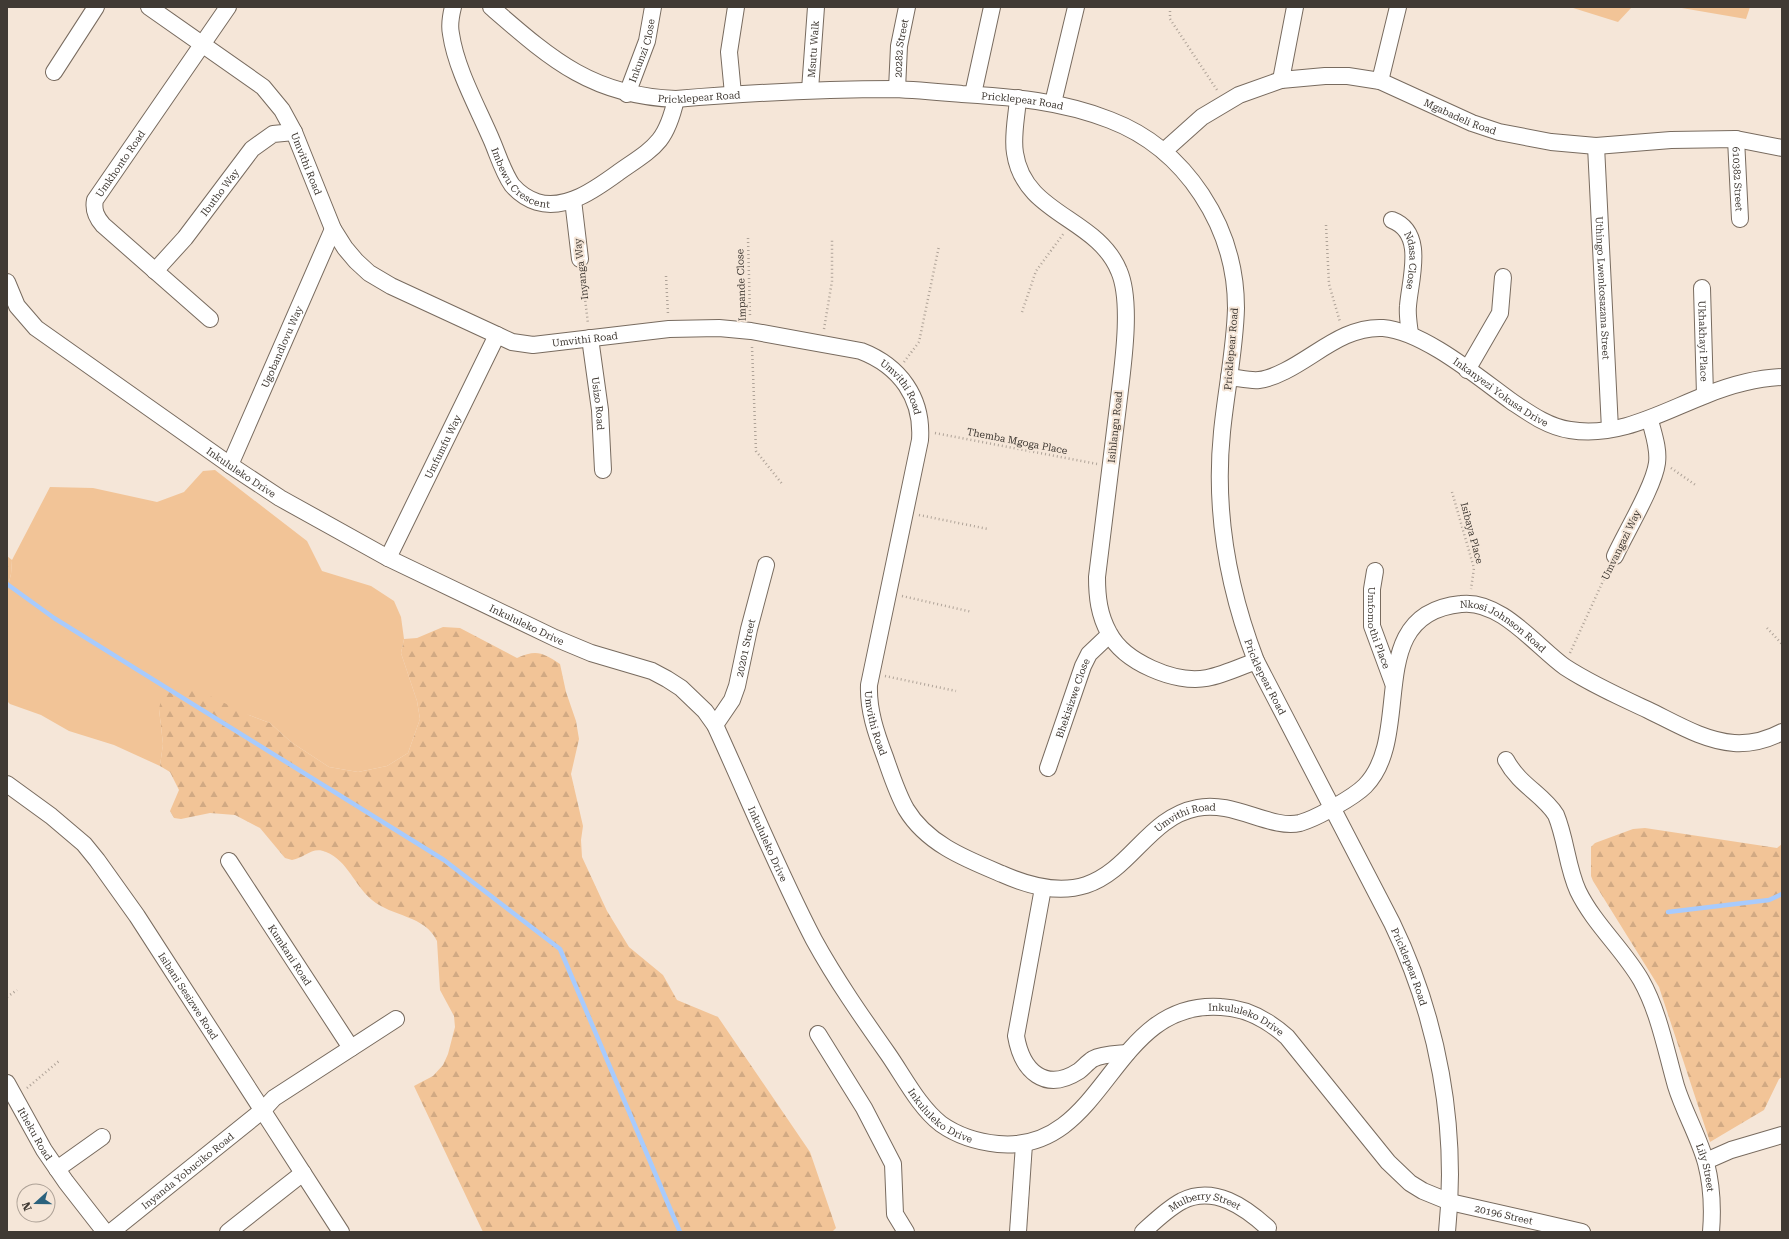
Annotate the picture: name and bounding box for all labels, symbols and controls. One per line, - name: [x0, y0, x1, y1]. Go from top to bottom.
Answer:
- street label: Inkunzi Close: [626, 18, 656, 84]
- street label: 20282 Street: [892, 18, 910, 78]
- street label: Msutu Walk: [805, 19, 821, 78]
- street label: Pricklepear Road: [657, 89, 741, 105]
- street label: Pricklepear Road: [981, 90, 1065, 111]
- street label: Mgabadeli Road: [1422, 96, 1498, 136]
- street label: Umkhonto Road: [93, 127, 147, 199]
- street label: Umvithi Road: [289, 131, 324, 197]
- street label: Imbewu Crescent: [490, 146, 550, 210]
- street label: 610382 Street: [1731, 146, 1745, 212]
- street label: Ibutho Way: [198, 166, 241, 218]
- street label: Uthingo Lwenkosazana Street: [1594, 216, 1612, 360]
- street label: Ndasa Close: [1402, 229, 1419, 291]
- street label: Inyanga Way: [572, 237, 590, 300]
- street label: Impande Close: [734, 248, 748, 321]
- street label: Ukhakhayi Place: [1697, 300, 1710, 382]
- street label: Ugobandlovu Way: [259, 304, 304, 389]
- street label: Pricklepear Road: [1222, 307, 1240, 391]
- street label: Umvithi Road: [551, 330, 619, 348]
- street label: Inkanyezi Yokusa Drive: [1451, 355, 1551, 428]
- street label: Umvithi Road: [878, 357, 924, 416]
- street label: Usizo Road: [590, 376, 607, 431]
- street label: Isihlangu Road: [1106, 390, 1124, 463]
- street label: Umfumfu Way: [422, 413, 463, 480]
- street label: Themba Mgoga Place: [966, 426, 1069, 456]
- street label: Inkululeko Drive: [205, 445, 279, 500]
- street label: Isibaya Place: [1459, 501, 1486, 565]
- street label: Umvangazi Way: [1599, 508, 1643, 582]
- street label: Umfomothi Place: [1367, 587, 1393, 670]
- street label: Nkosi Johnson Road: [1459, 598, 1549, 654]
- street label: Inkululeko Drive: [488, 602, 566, 647]
- street label: 20201 Street: [734, 617, 757, 678]
- street label: Pricklepear Road: [1243, 637, 1289, 717]
- street label: Bhekisizwe Close: [1053, 656, 1092, 739]
- street label: Umvithi Road: [863, 690, 890, 757]
- street label: Umvithi Road: [1152, 801, 1217, 834]
- street label: Inkululeko Drive: [746, 805, 790, 884]
- street label: Kumkani Road: [266, 922, 314, 988]
- street label: Pricklepear Road: [1389, 926, 1430, 1007]
- street label: Isibani Sesizwe Road: [156, 950, 221, 1042]
- street label: Inkululeko Drive: [1208, 1001, 1287, 1038]
- street label: Inkululeko Drive: [906, 1086, 974, 1144]
- street label: Itheku Road: [16, 1105, 55, 1163]
- street label: Inyanda Yobuciko Road: [139, 1130, 236, 1211]
- street label: Lily Street: [1694, 1142, 1717, 1192]
- north arrow: [16, 1183, 56, 1223]
- street label: Mulberry Street: [1166, 1190, 1243, 1214]
- text: N: [19, 1200, 35, 1213]
- street label: 20196 Street: [1474, 1202, 1534, 1226]

